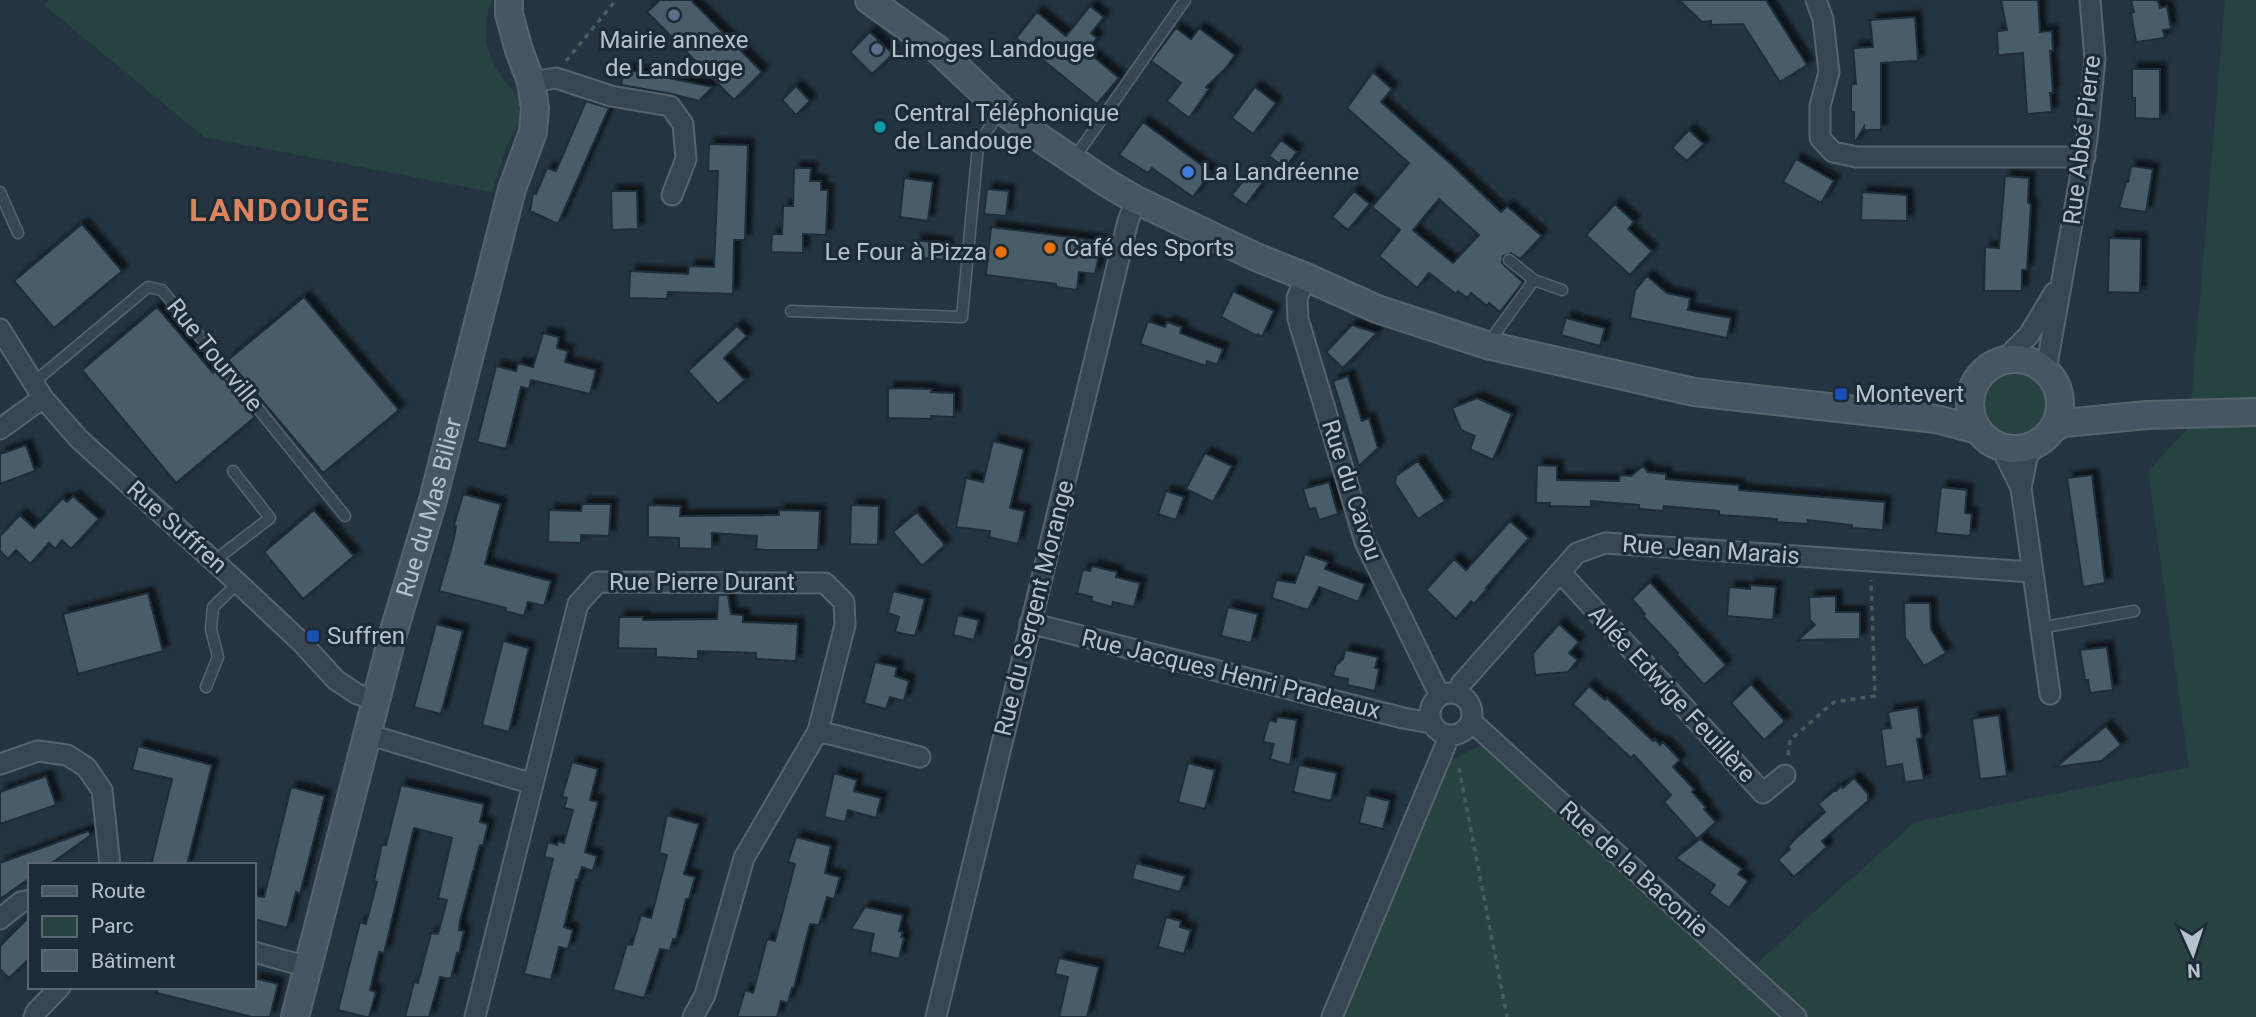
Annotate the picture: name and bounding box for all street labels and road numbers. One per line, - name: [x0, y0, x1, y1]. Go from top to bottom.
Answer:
- street label: Rue Abbé Pierre: [2058, 54, 2106, 226]
- street label: Rue Tourville: [161, 293, 269, 417]
- street label: Rue du Mas Bilier: [391, 415, 467, 601]
- street label: Rue du Cavou: [1316, 416, 1388, 564]
- street label: Rue Suffren: [121, 475, 233, 579]
- street label: Rue du Sergent Morange: [989, 477, 1079, 739]
- street label: Rue Jean Marais: [1621, 530, 1801, 570]
- street label: Rue Pierre Durant: [609, 568, 795, 596]
- street label: Allée Edwige Feuillère: [1583, 600, 1761, 788]
- street label: Rue Jacques Henri Pradeaux: [1079, 623, 1383, 725]
- street label: Rue de la Baconie: [1554, 795, 1714, 943]

